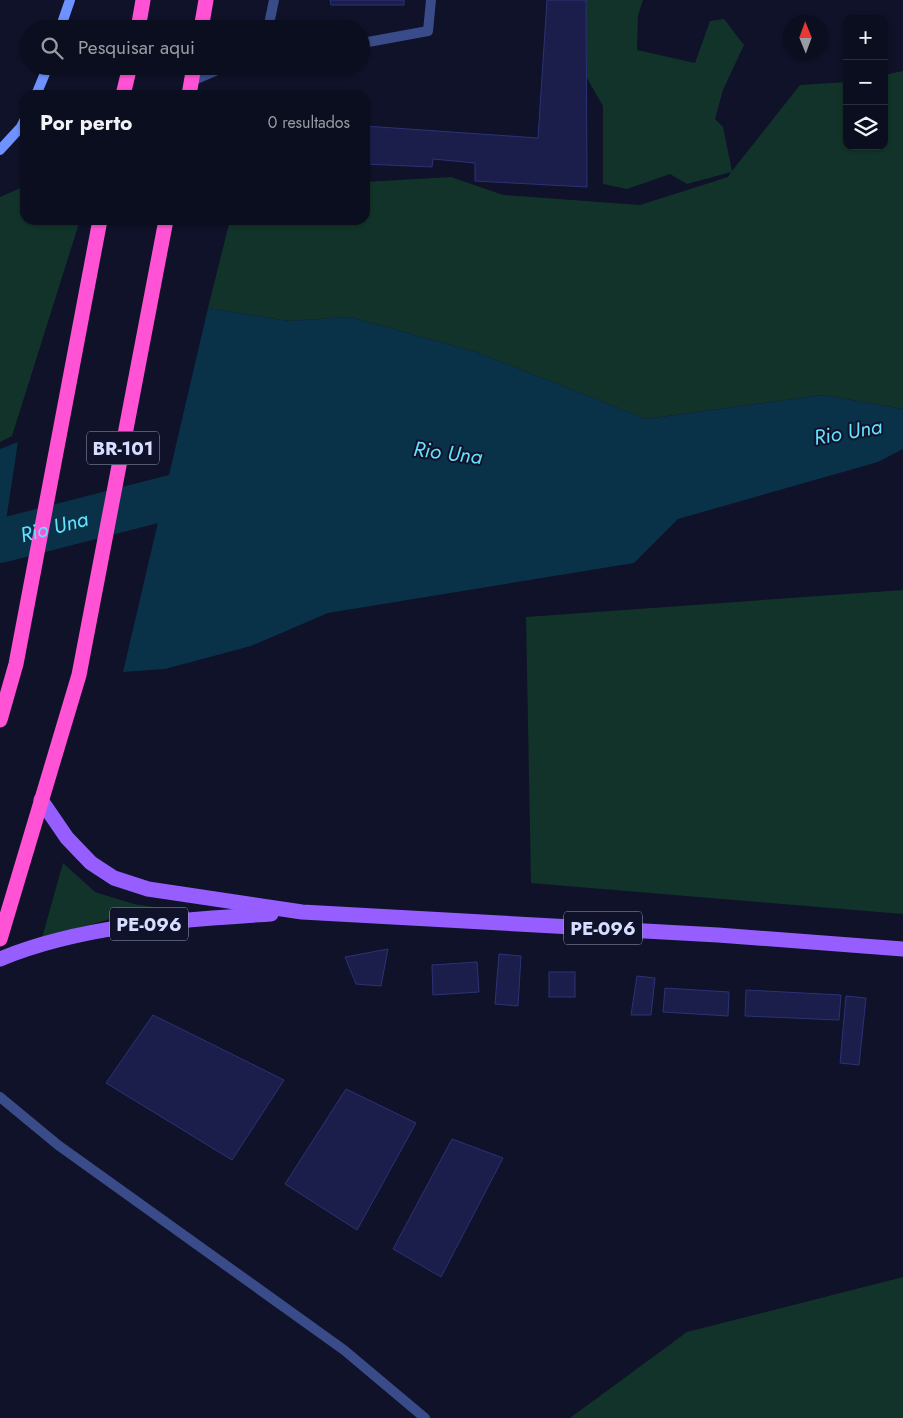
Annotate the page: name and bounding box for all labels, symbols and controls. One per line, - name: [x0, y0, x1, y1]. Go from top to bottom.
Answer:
- north arrow: [783, 15, 828, 60]
- map controls: [843, 15, 888, 150]
- button: +: [843, 15, 888, 60]
- search box: [20, 20, 370, 75]
- icon: search: [38, 34, 66, 62]
- text: Pesquisar aqui: [78, 34, 195, 61]
- button: −: [843, 60, 888, 105]
- button: layers: [843, 105, 888, 150]
- text: Por perto: [40, 108, 132, 138]
- text: 0 resultados: [268, 111, 350, 134]
- water label: Rio Una: [811, 411, 885, 453]
- road number: BR-101: [87, 432, 159, 464]
- water label: Rio Una: [412, 434, 485, 472]
- water label: Rio Una: [17, 504, 92, 550]
- road number: PE-096: [110, 908, 188, 941]
- road number: PE-096: [564, 911, 642, 944]

